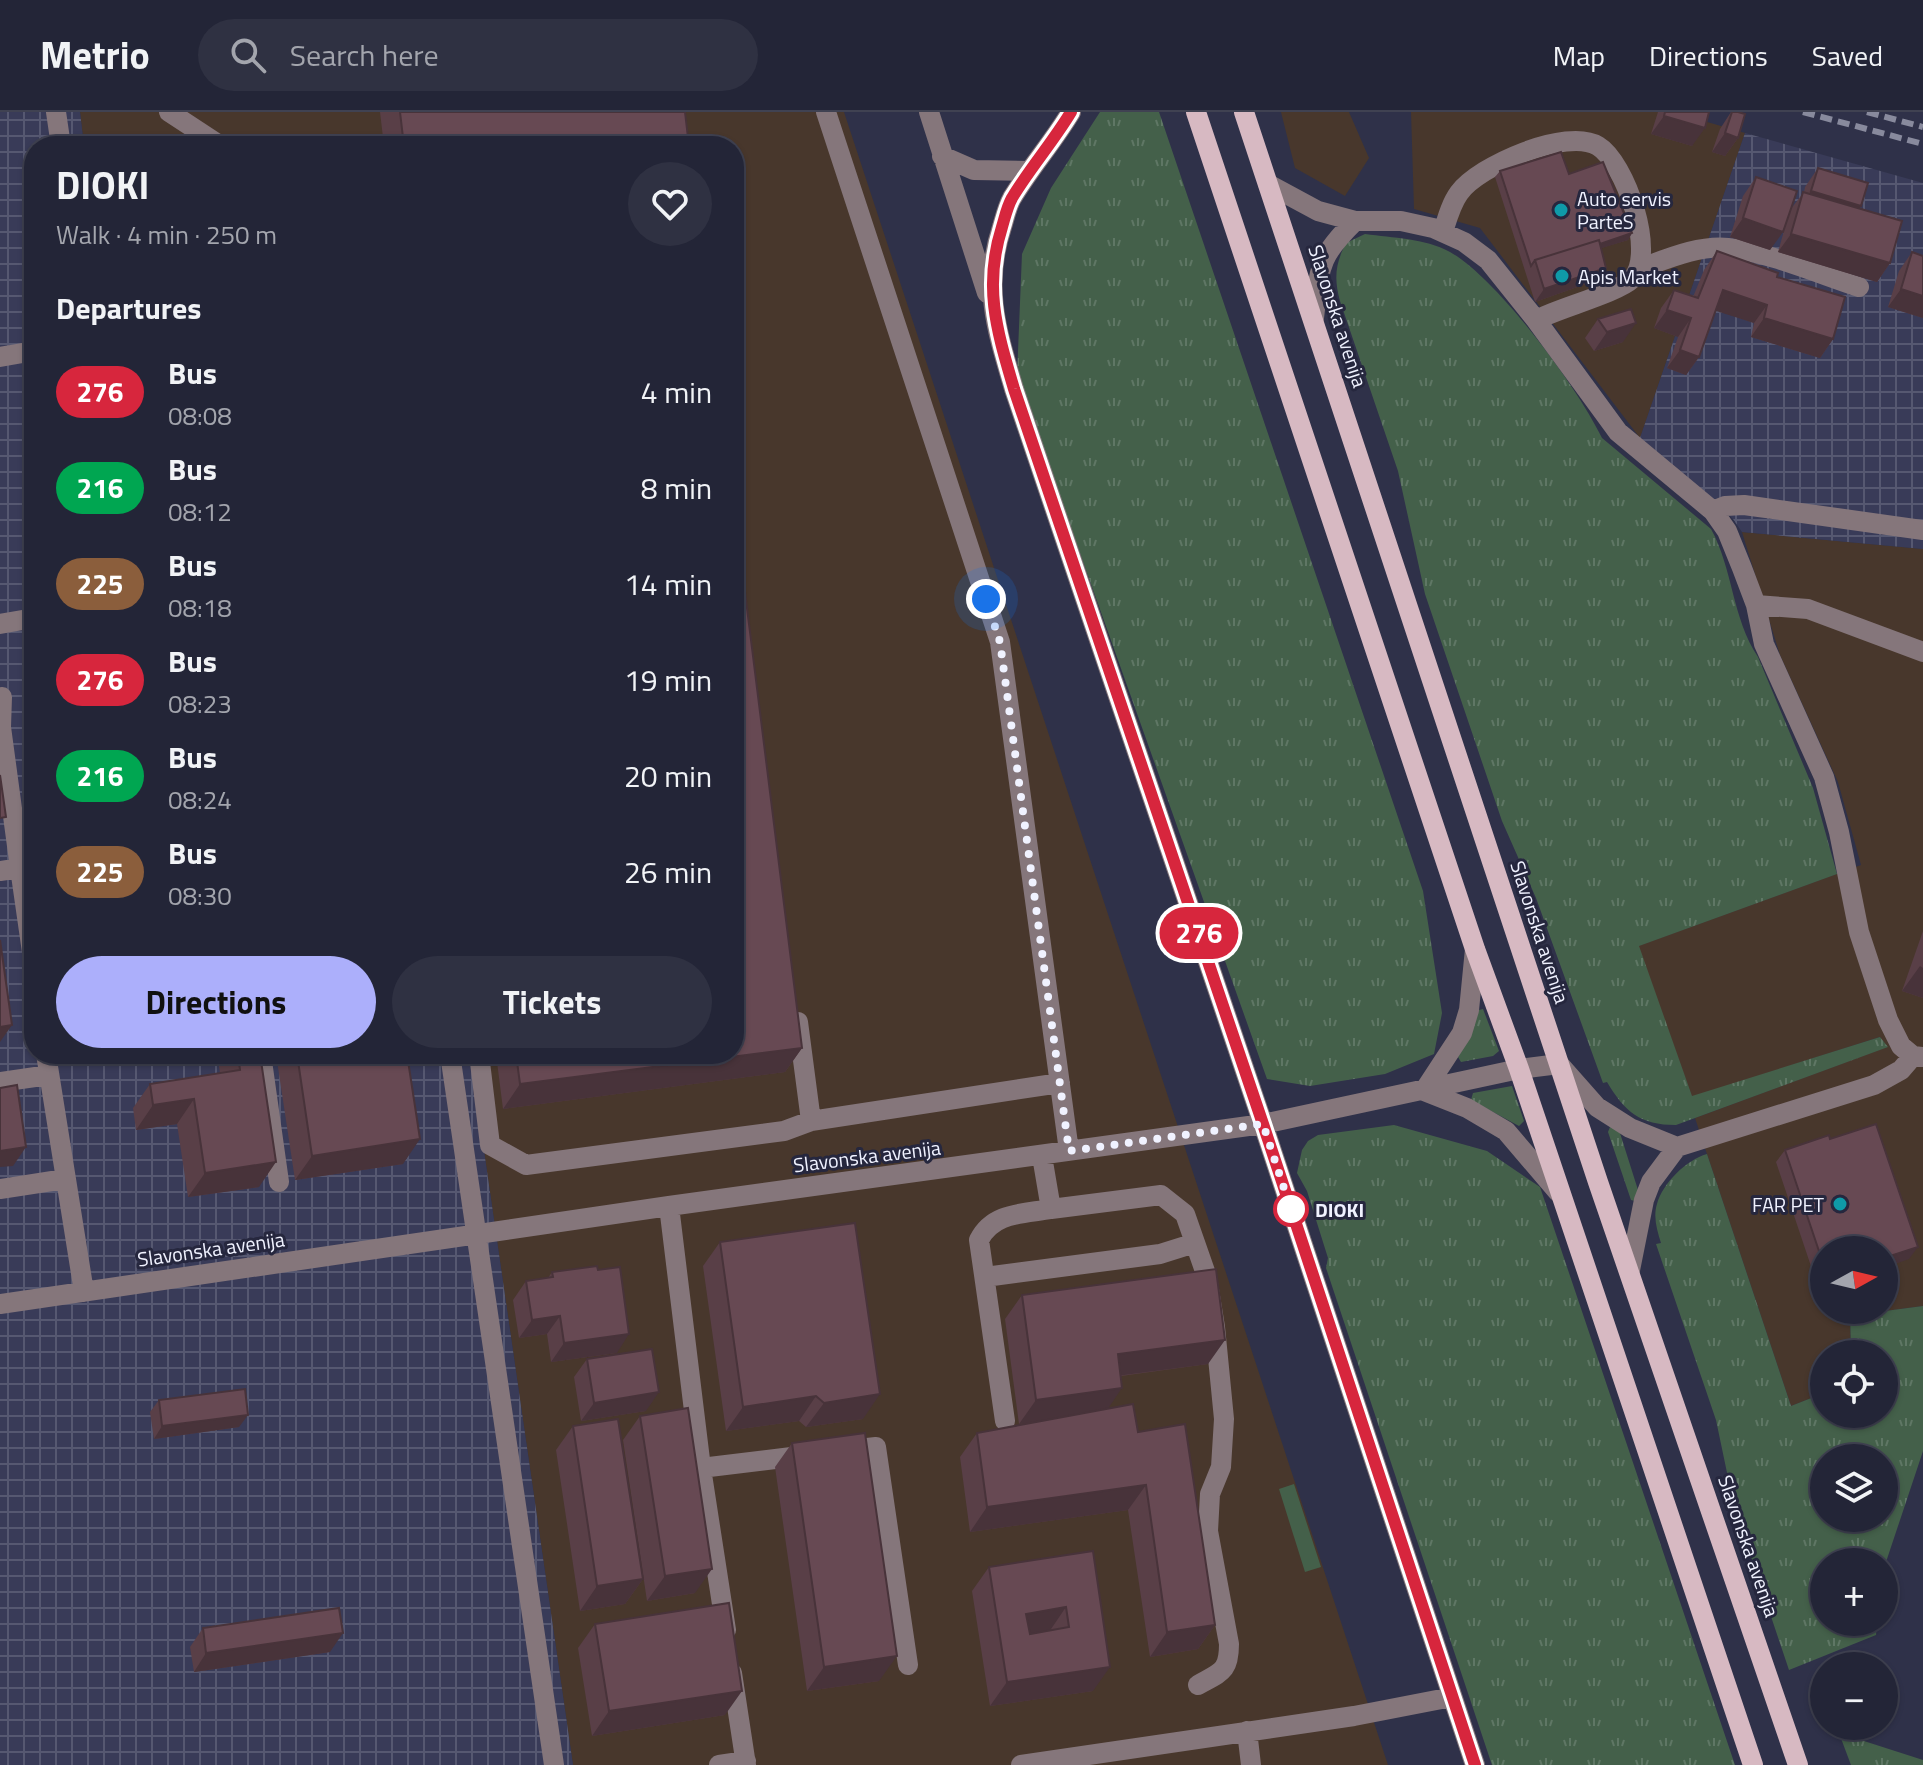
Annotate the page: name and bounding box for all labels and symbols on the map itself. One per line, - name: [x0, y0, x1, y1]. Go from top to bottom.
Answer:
- place label: Auto servis ParteS: [1577, 183, 1671, 237]
- marker: Auto servis ParteS: [1552, 201, 1570, 219]
- street label: Slavonska avenija: [1300, 241, 1376, 391]
- place label: Apis Market: [1578, 261, 1679, 292]
- marker: Apis Market: [1553, 267, 1571, 285]
- your location: [966, 579, 1006, 619]
- street label: Slavonska avenija: [1502, 857, 1578, 1007]
- line badge: 276: [1153, 907, 1245, 959]
- street label: Slavonska avenija: [791, 1132, 943, 1180]
- place label: FAR PET: [1752, 1189, 1824, 1220]
- marker: DIOKI: [1274, 1192, 1308, 1226]
- place label: DIOKI: [1315, 1194, 1364, 1225]
- marker: FAR PET: [1831, 1195, 1849, 1213]
- street label: Slavonska avenija: [135, 1223, 287, 1275]
- north arrow: [1810, 1236, 1898, 1324]
- street label: Slavonska avenija: [1710, 1471, 1788, 1621]

